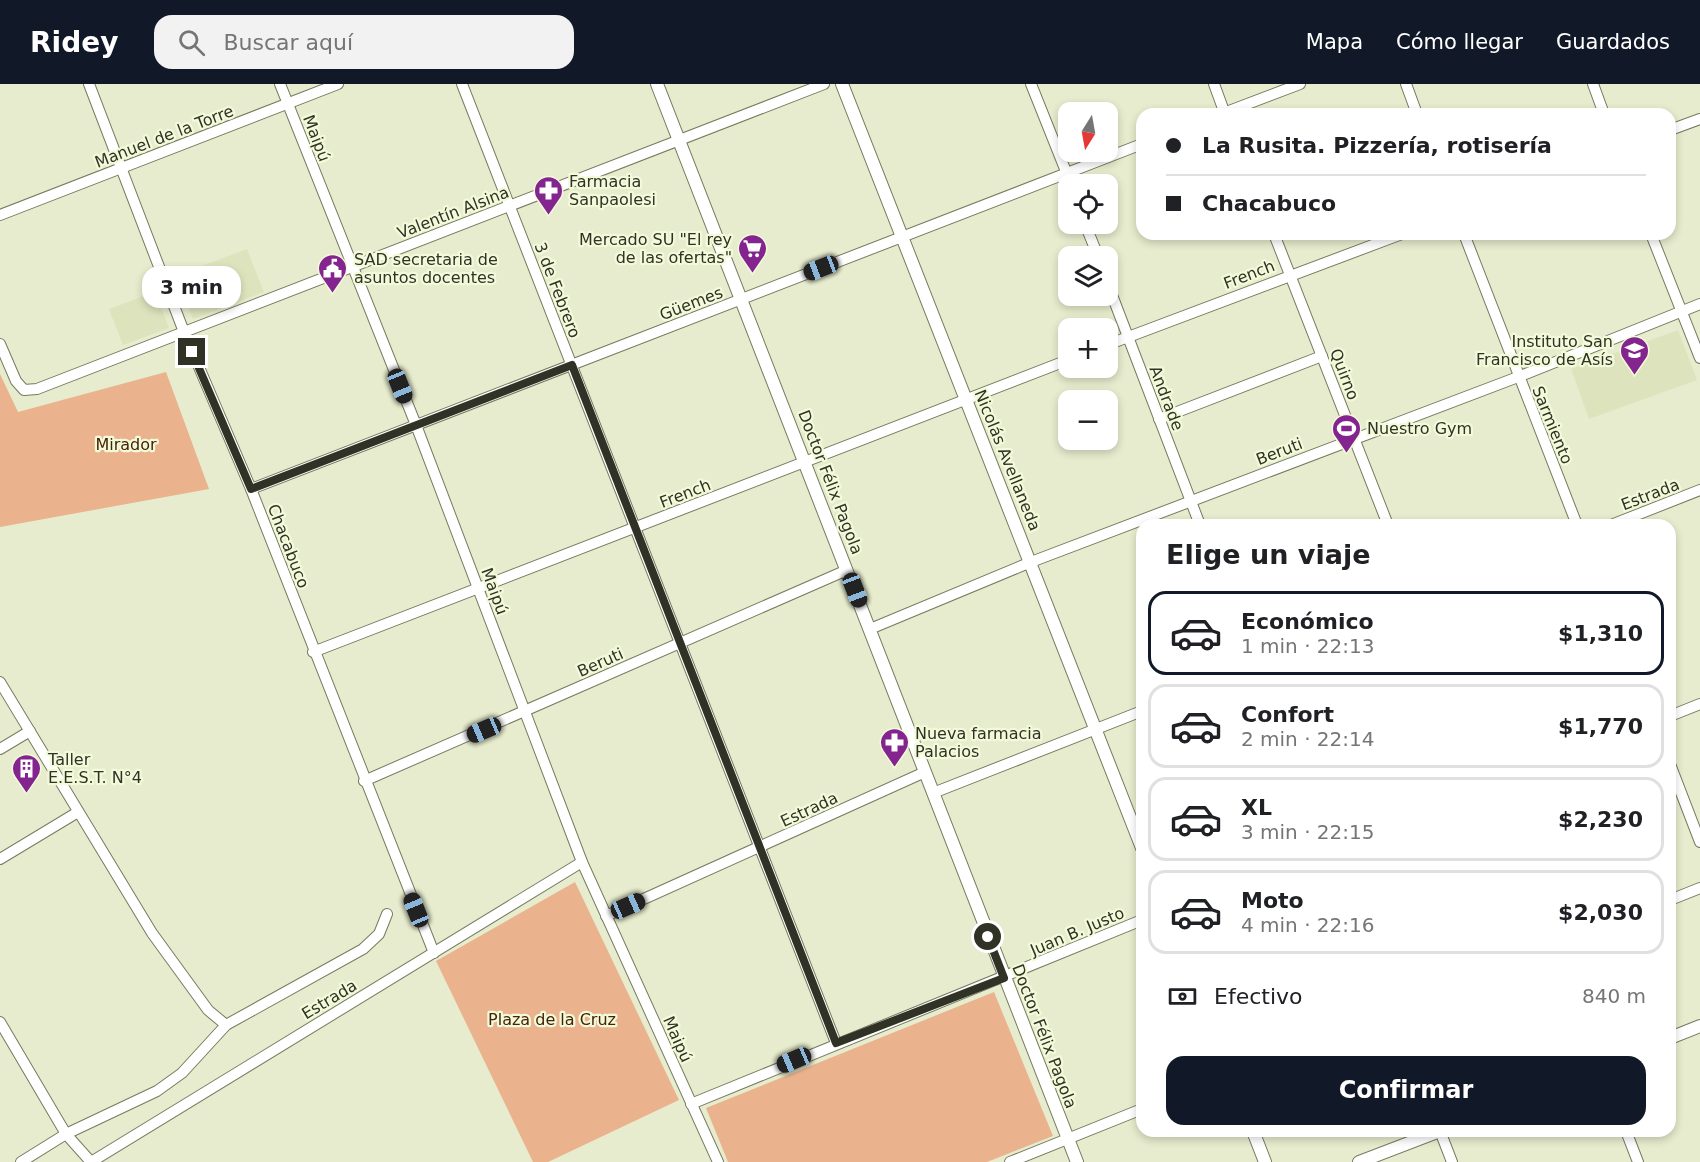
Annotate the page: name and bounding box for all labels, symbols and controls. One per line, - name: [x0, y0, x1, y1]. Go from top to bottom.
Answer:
- search box: [154, 15, 574, 69]
- text: Ridey: [30, 26, 118, 59]
- icon: search: [175, 26, 208, 59]
- text: Buscar aquí: [223, 30, 353, 55]
- text: Mapa: [1306, 30, 1363, 54]
- text: Cómo llegar: [1396, 30, 1523, 54]
- text: Guardados: [1556, 30, 1670, 54]
- street label: Manuel de la Torre: [92, 101, 236, 172]
- north arrow: [1058, 102, 1118, 162]
- map controls: [1058, 102, 1118, 450]
- street label: Maipú: [299, 112, 334, 164]
- text: La Rusita. Pizzería, rotisería: [1202, 133, 1552, 158]
- place label: Farmacia Sanpaolesi: [569, 172, 656, 209]
- pharmacy icon: Farmacia Sanpaolesi: [532, 174, 564, 216]
- button: locate: [1058, 174, 1118, 234]
- street label: Valentín Alsina: [395, 182, 512, 242]
- text: Chacabuco: [1202, 191, 1336, 216]
- place label: Mercado SU "El rey de las ofertas": [579, 230, 732, 267]
- supermarket icon: Mercado SU "El rey de las ofertas": [737, 232, 769, 274]
- street label: 3 de Febrero: [531, 240, 584, 341]
- button: layers: [1058, 246, 1118, 306]
- place label: SAD secretaria de asuntos docentes: [354, 250, 498, 287]
- public building icon: SAD secretaria de asuntos docentes: [317, 252, 349, 294]
- car: [801, 253, 841, 283]
- street label: French: [1221, 256, 1277, 293]
- callout: 3 min: [142, 265, 242, 307]
- text: 3 min: [160, 275, 223, 299]
- street label: Güemes: [657, 283, 725, 324]
- button: +: [1058, 318, 1118, 378]
- place label: Instituto San Francisco de Asís: [1476, 332, 1613, 369]
- school or university icon: Instituto San Francisco de Asís: [1618, 334, 1650, 376]
- route end: [178, 338, 205, 365]
- street label: Quirno: [1326, 346, 1363, 403]
- street label: Andrade: [1146, 363, 1188, 433]
- car: [385, 366, 415, 406]
- street label: Sarmiento: [1528, 383, 1577, 467]
- street label: Nicolás Avellaneda: [971, 387, 1045, 534]
- button: −: [1058, 390, 1118, 450]
- street label: Doctor Félix Pagola: [794, 407, 867, 557]
- sports icon: Nuestro Gym: [1330, 412, 1362, 454]
- place label: Nuestro Gym: [1367, 419, 1472, 438]
- street label: Beruti: [1253, 434, 1305, 469]
- park label: Mirador: [95, 435, 157, 454]
- street label: French: [657, 475, 713, 512]
- street label: Estrada: [1618, 475, 1682, 514]
- street label: Chacabuco: [264, 501, 313, 591]
- text: Elige un viaje: [1166, 539, 1370, 570]
- street label: Maipú: [477, 565, 512, 617]
- car: [840, 570, 870, 610]
- icon: car: [1169, 606, 1223, 660]
- text: Económico: [1241, 609, 1374, 634]
- text: $1,310: [1558, 621, 1643, 646]
- text: 1 min · 22:13: [1241, 634, 1375, 658]
- street label: Beruti: [574, 644, 626, 681]
- icon: car: [1169, 699, 1223, 753]
- text: Confort: [1241, 702, 1334, 727]
- text: $1,770: [1558, 714, 1643, 739]
- car: [464, 715, 504, 745]
- place label: Nueva farmacia Palacios: [915, 724, 1041, 761]
- pharmacy icon: Nueva farmacia Palacios: [878, 726, 910, 768]
- text: 2 min · 22:14: [1241, 727, 1375, 751]
- place label: Taller E.E.S.T. N°4: [47, 750, 142, 787]
- building icon: Taller E.E.S.T. N°4: [11, 752, 43, 794]
- street label: Estrada: [778, 788, 841, 831]
- icon: car: [1169, 792, 1223, 846]
- text: XL: [1241, 795, 1272, 820]
- text: $2,230: [1558, 807, 1643, 832]
- text: 3 min · 22:15: [1241, 820, 1375, 844]
- icon: car: [1169, 885, 1223, 939]
- text: Moto: [1241, 888, 1304, 913]
- car: [401, 890, 431, 930]
- car: [608, 890, 648, 922]
- text: $2,030: [1558, 900, 1643, 925]
- street label: Juan B. Justo: [1026, 903, 1127, 960]
- text: 4 min · 22:16: [1241, 913, 1375, 937]
- route start: [974, 923, 1001, 950]
- street label: Doctor Félix Pagola: [1008, 961, 1081, 1111]
- street label: Estrada: [298, 976, 360, 1023]
- icon: cash: [1166, 980, 1199, 1013]
- text: Efectivo: [1214, 984, 1303, 1009]
- text: 840 m: [1582, 984, 1646, 1008]
- park label: Plaza de la Cruz: [488, 1010, 616, 1029]
- street label: Maipú: [659, 1013, 696, 1065]
- car: [774, 1045, 814, 1075]
- button: Confirmar: [1166, 1056, 1646, 1125]

